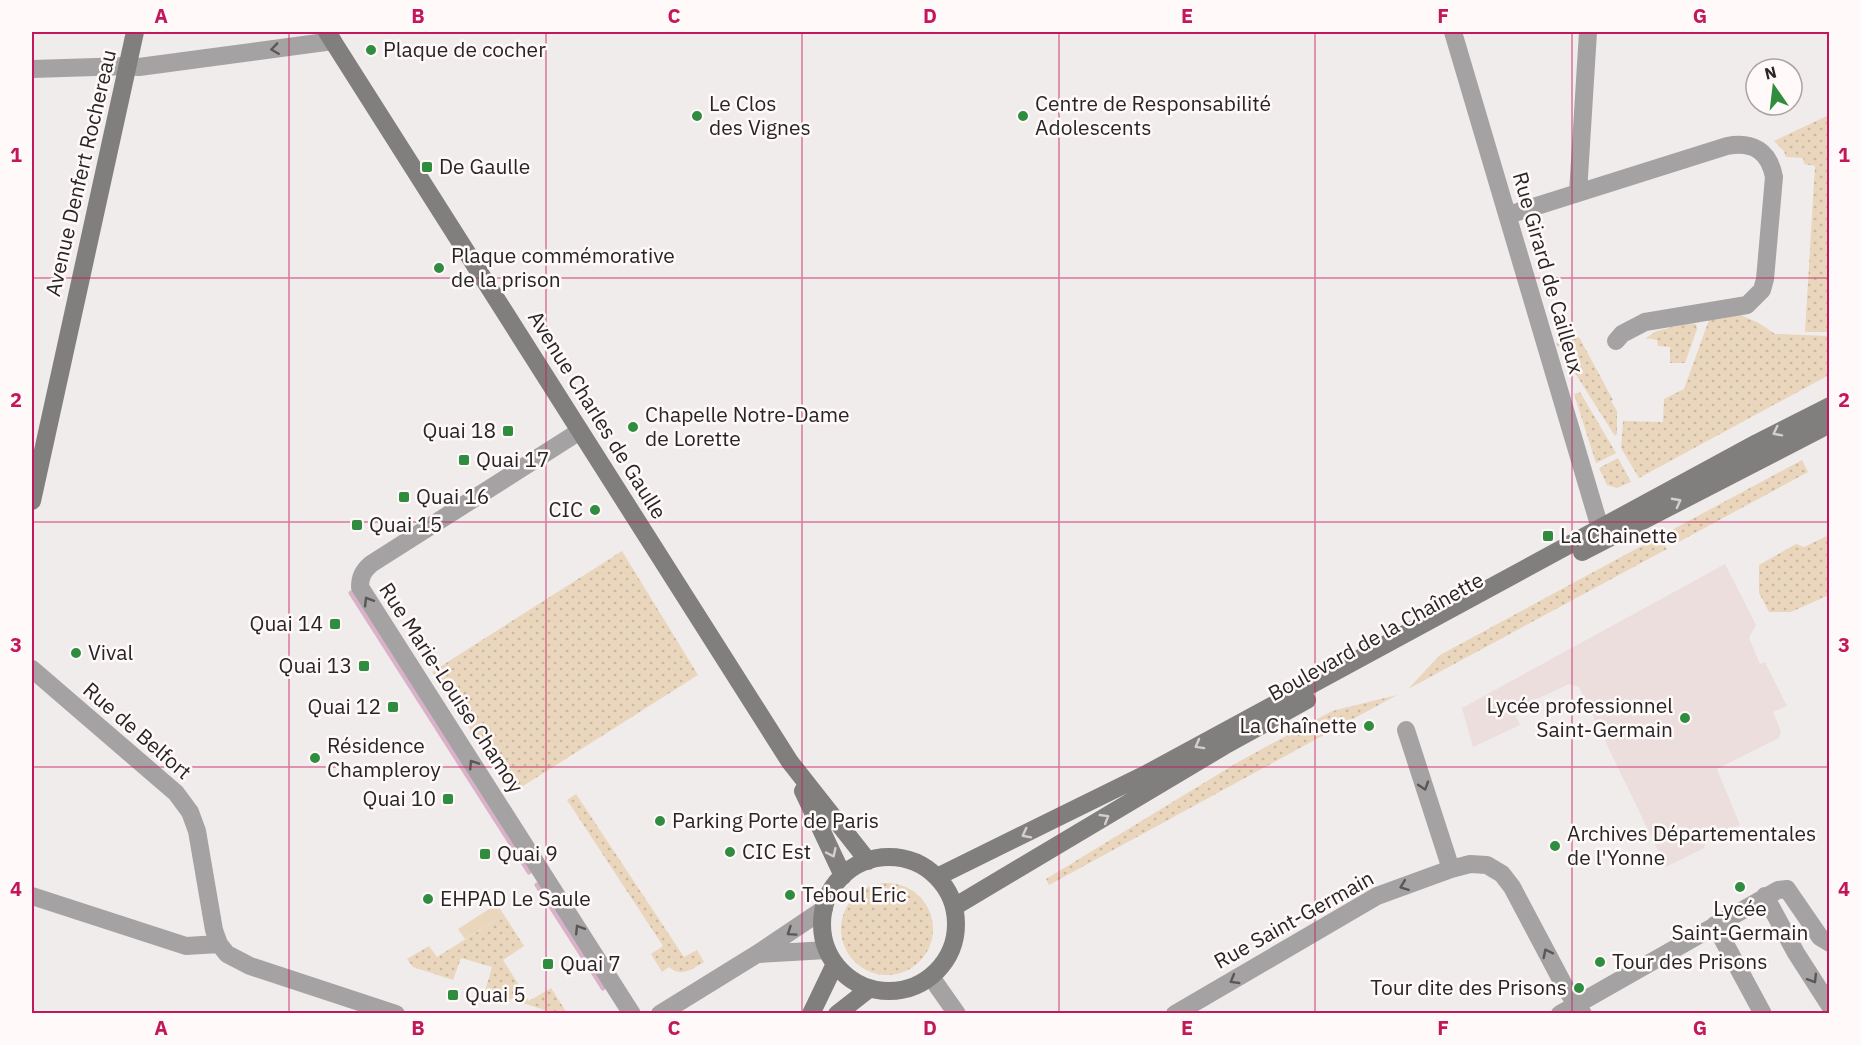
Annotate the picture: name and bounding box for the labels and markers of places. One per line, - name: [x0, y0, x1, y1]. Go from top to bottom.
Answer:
- place label: Plaque de cocher: [383, 35, 546, 63]
- marker: Plaque de cocher: [364, 43, 378, 57]
- place label: Le Clos des Vignes: [709, 89, 811, 141]
- place label: Centre de Responsabilité Adolescents: [1035, 89, 1271, 141]
- marker: Le Clos des Vignes: [690, 109, 704, 123]
- marker: Centre de Responsabilité Adolescents: [1016, 109, 1030, 123]
- place label: De Gaulle: [439, 152, 530, 180]
- marker: De Gaulle: [420, 160, 434, 174]
- place label: Plaque commémorative de la prison: [451, 241, 675, 293]
- marker: Plaque commémorative de la prison: [432, 261, 446, 275]
- place label: Chapelle Notre-Dame de Lorette: [645, 400, 850, 452]
- place label: Quai 18: [423, 416, 496, 444]
- marker: Chapelle Notre-Dame de Lorette: [626, 420, 640, 434]
- marker: Quai 18: [501, 424, 515, 438]
- place label: Quai 17: [476, 445, 549, 473]
- marker: Quai 17: [457, 453, 471, 467]
- place label: Quai 16: [416, 482, 489, 510]
- marker: Quai 16: [397, 490, 411, 504]
- place label: CIC: [549, 495, 583, 523]
- marker: CIC: [588, 503, 602, 517]
- place label: Quai 15: [369, 510, 442, 538]
- marker: Quai 15: [350, 518, 364, 532]
- place label: La Chainette: [1560, 521, 1678, 549]
- marker: La Chainette: [1541, 529, 1555, 543]
- place label: Quai 14: [250, 609, 323, 637]
- marker: Quai 14: [328, 617, 342, 631]
- place label: Vival: [88, 638, 133, 666]
- marker: Vival: [69, 646, 83, 660]
- place label: Quai 13: [279, 651, 352, 679]
- marker: Quai 13: [357, 659, 371, 673]
- place label: Lycée professionnel Saint-Germain: [1486, 691, 1673, 743]
- place label: Quai 12: [308, 692, 381, 720]
- marker: Quai 12: [386, 700, 400, 714]
- place label: La Chaînette: [1239, 711, 1357, 739]
- marker: Lycée professionnel Saint-Germain: [1678, 711, 1692, 725]
- marker: La Chaînette: [1362, 719, 1376, 733]
- place label: Résidence Champleroy: [327, 731, 441, 783]
- marker: Résidence Champleroy: [308, 751, 322, 765]
- place label: Quai 10: [363, 784, 436, 812]
- marker: Quai 10: [441, 792, 455, 806]
- place label: Parking Porte de Paris: [672, 806, 879, 834]
- marker: Parking Porte de Paris: [653, 814, 667, 828]
- place label: Archives Départementales de l'Yonne: [1567, 819, 1816, 871]
- place label: CIC Est: [742, 837, 811, 865]
- place label: Quai 9: [497, 839, 558, 867]
- marker: Archives Départementales de l'Yonne: [1548, 839, 1562, 853]
- marker: CIC Est: [723, 845, 737, 859]
- marker: Quai 9: [478, 847, 492, 861]
- place label: Teboul Eric: [802, 880, 906, 908]
- marker: Lycée Saint-Germain: [1733, 880, 1747, 894]
- place label: EHPAD Le Saule: [440, 884, 591, 912]
- marker: Teboul Eric: [783, 888, 797, 902]
- marker: EHPAD Le Saule: [421, 892, 435, 906]
- place label: Lycée Saint-Germain: [1672, 894, 1808, 946]
- place label: Tour des Prisons: [1612, 947, 1768, 975]
- place label: Quai 7: [560, 949, 621, 977]
- marker: Tour des Prisons: [1593, 955, 1607, 969]
- marker: Quai 7: [541, 957, 555, 971]
- place label: Tour dite des Prisons: [1370, 973, 1567, 1001]
- place label: Quai 5: [465, 980, 526, 1008]
- marker: Tour dite des Prisons: [1572, 981, 1586, 995]
- marker: Quai 5: [446, 988, 460, 1002]

